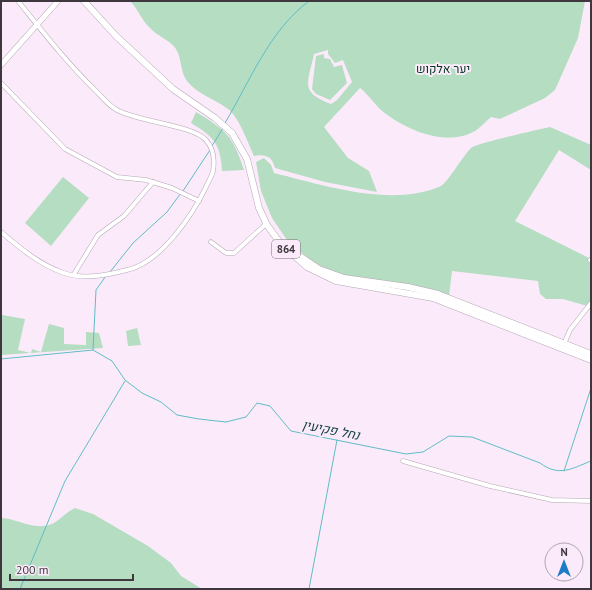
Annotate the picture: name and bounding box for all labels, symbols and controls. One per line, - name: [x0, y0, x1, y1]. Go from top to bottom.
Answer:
- park label: יער אלקוש: [416, 61, 470, 76]
- road number: 864: [272, 240, 300, 258]
- water label: נחל פקיעין: [301, 416, 362, 444]
- north arrow: [544, 542, 584, 582]
- text: N: [560, 545, 568, 559]
- scale bar: [10, 556, 133, 582]
- text: 200 m: [16, 562, 49, 577]

